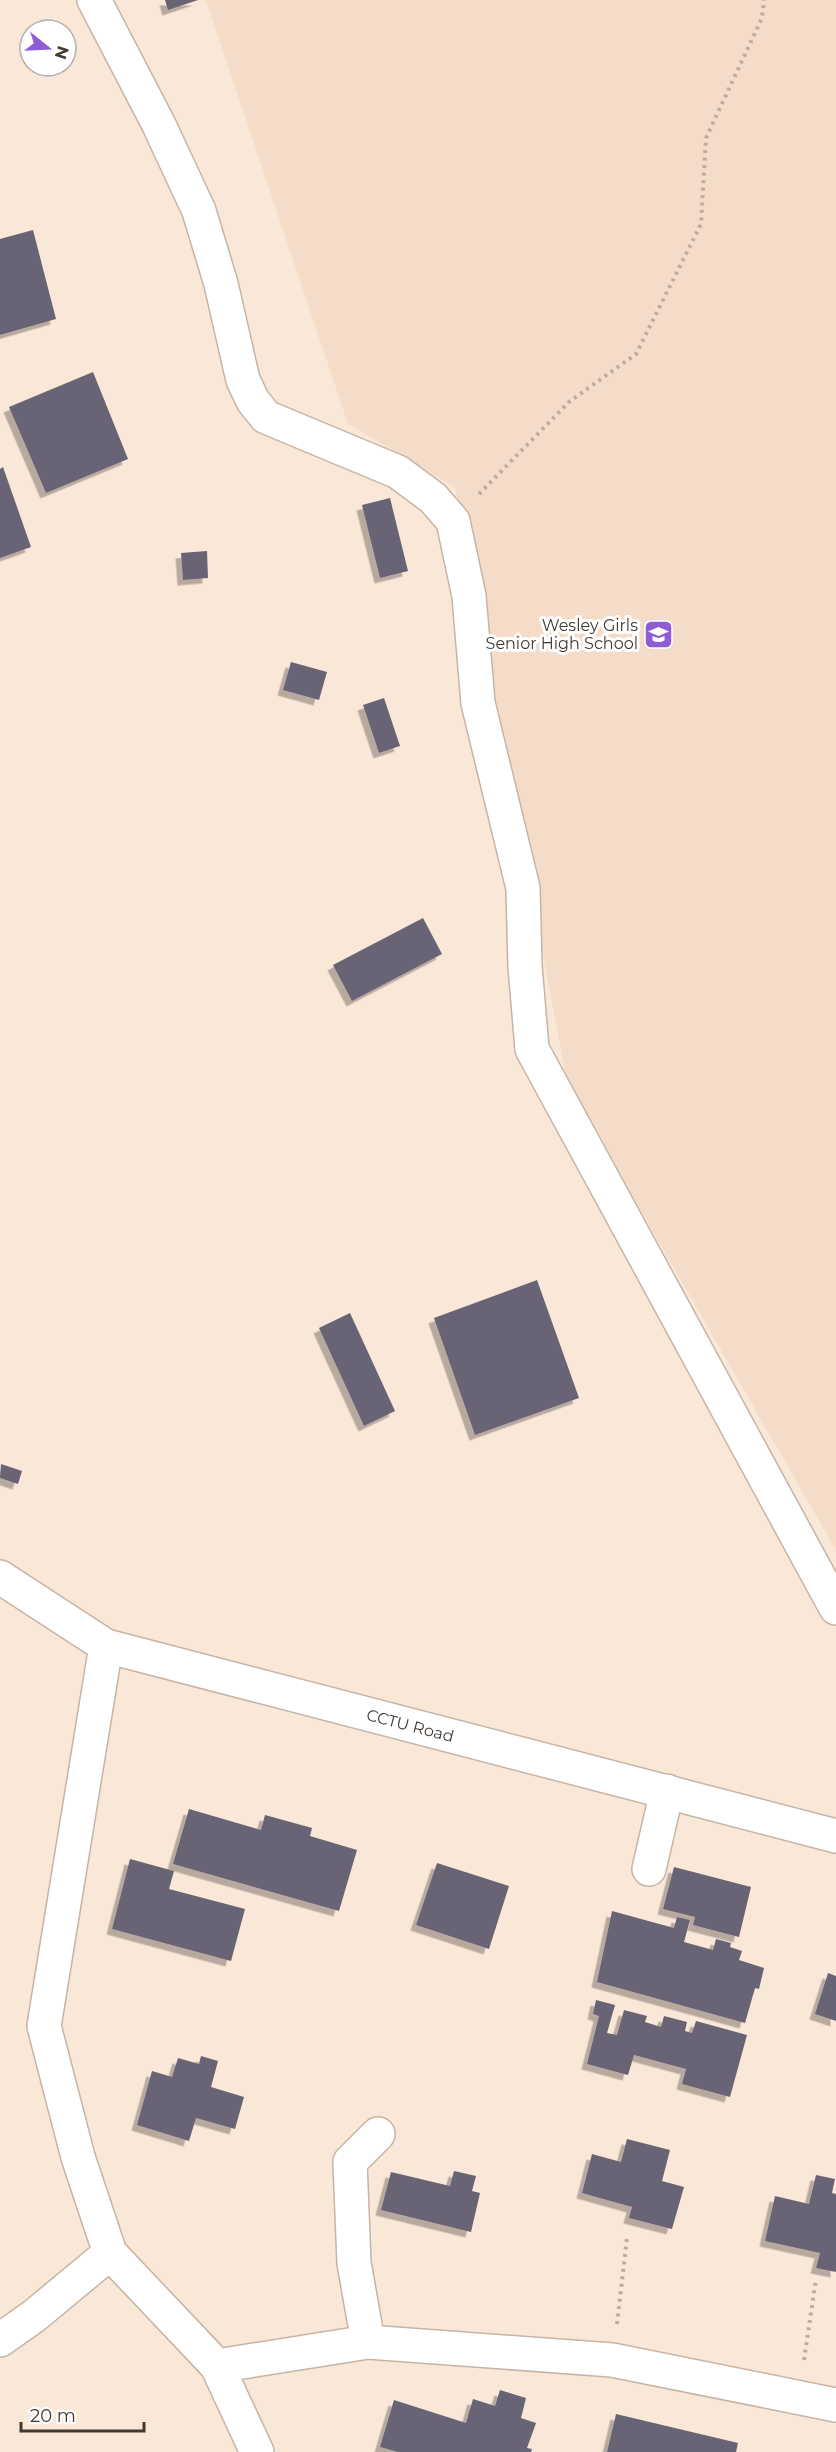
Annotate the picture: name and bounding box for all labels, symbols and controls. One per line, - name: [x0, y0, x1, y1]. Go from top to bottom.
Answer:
- north arrow: [18, 18, 78, 78]
- text: N: [51, 43, 73, 62]
- place label: Wesley Girls Senior High School: [486, 616, 638, 653]
- school or university icon: Wesley Girls Senior High School: [643, 618, 675, 650]
- street label: CCTU Road: [365, 1705, 456, 1746]
- scale bar: [21, 2395, 144, 2433]
- text: 20 m: [30, 2405, 76, 2427]

